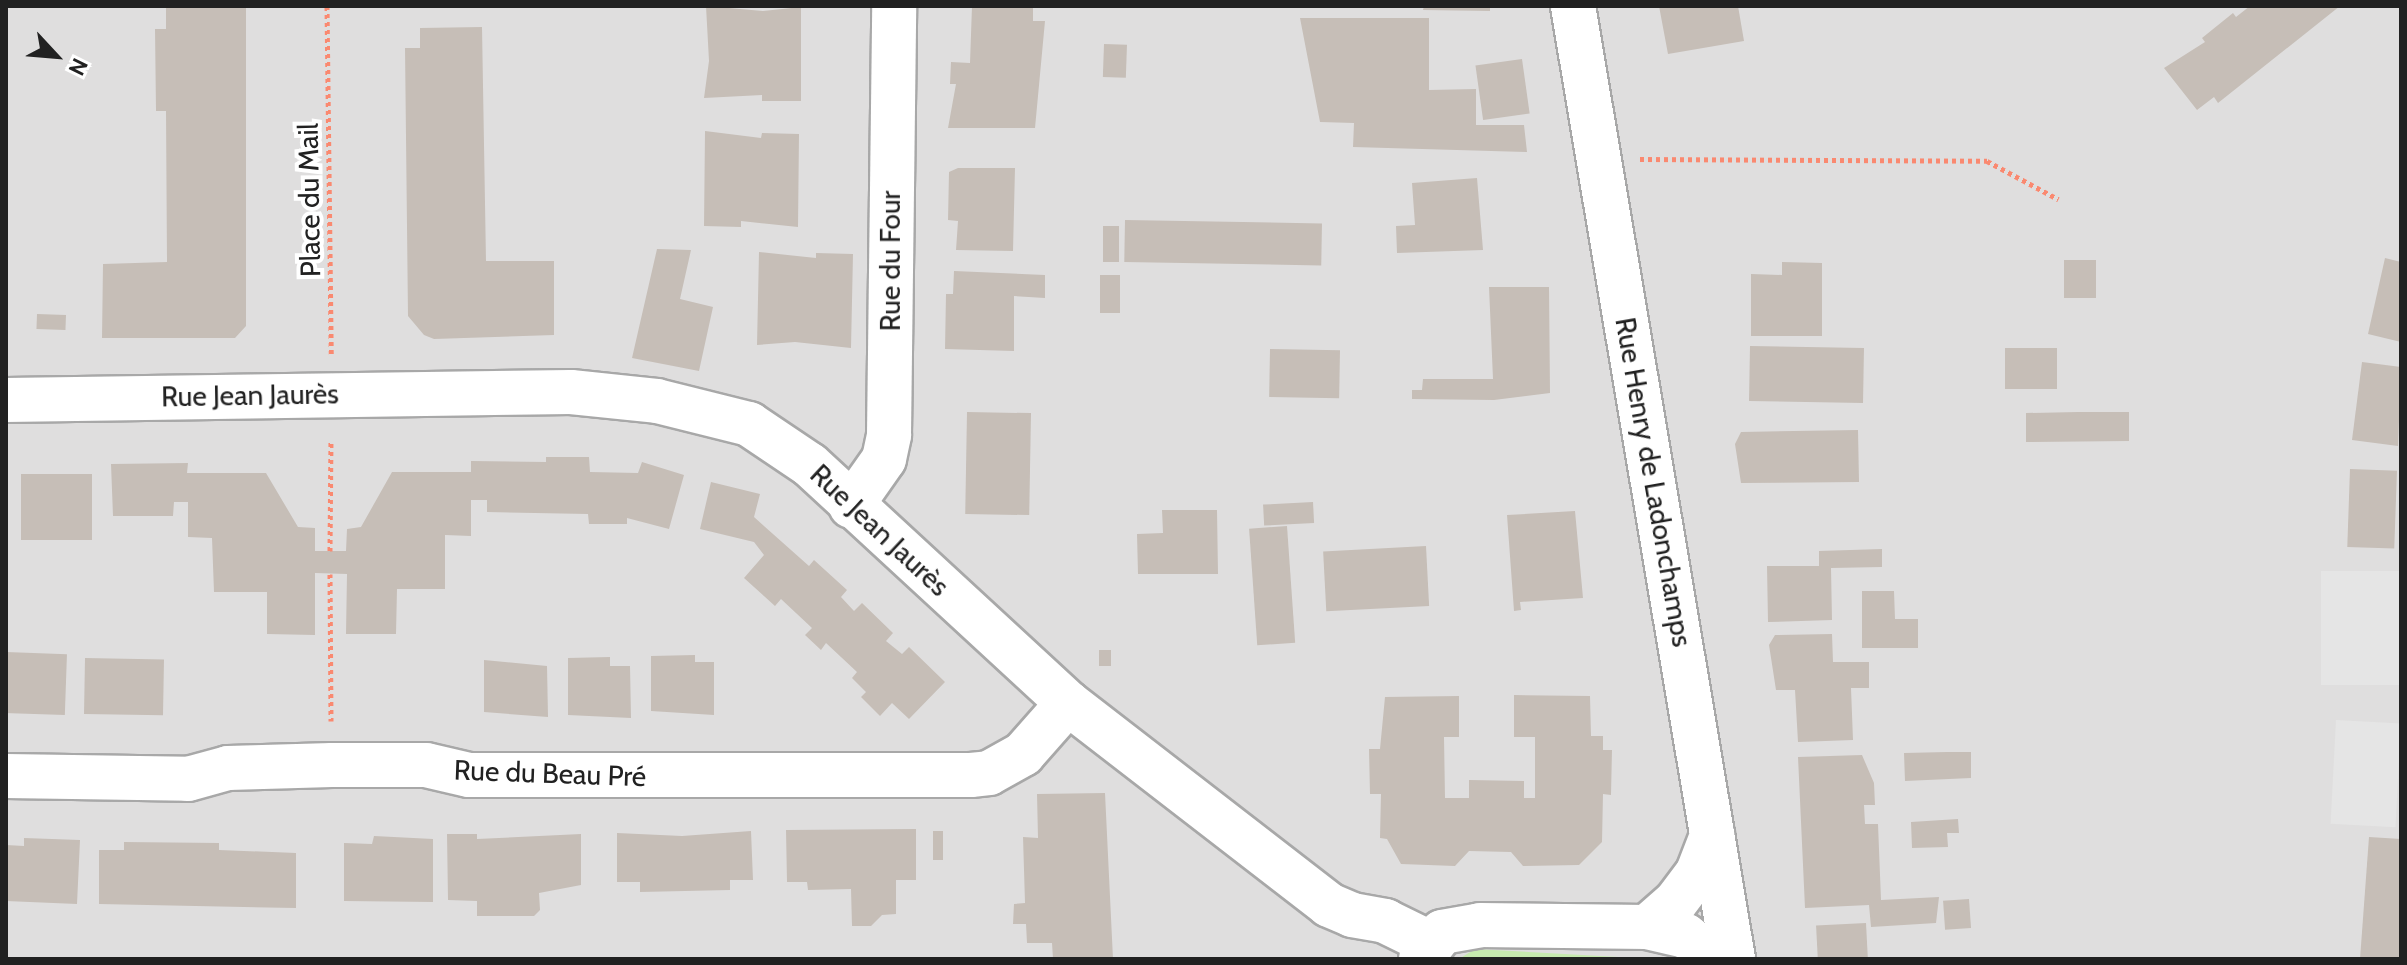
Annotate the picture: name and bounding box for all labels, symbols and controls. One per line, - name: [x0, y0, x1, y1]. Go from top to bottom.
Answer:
- north arrow: [16, 16, 96, 96]
- text: N: [62, 54, 94, 80]
- street label: Place du Mail: [291, 123, 327, 277]
- street label: Rue du Four: [873, 191, 907, 331]
- street label: Rue Henry de Ladonchamps: [1608, 315, 1700, 649]
- street label: Rue Jean Jaurès: [161, 377, 339, 413]
- street label: Rue Jean Jaurès: [804, 457, 956, 603]
- street label: Rue du Beau Pré: [453, 753, 647, 793]

